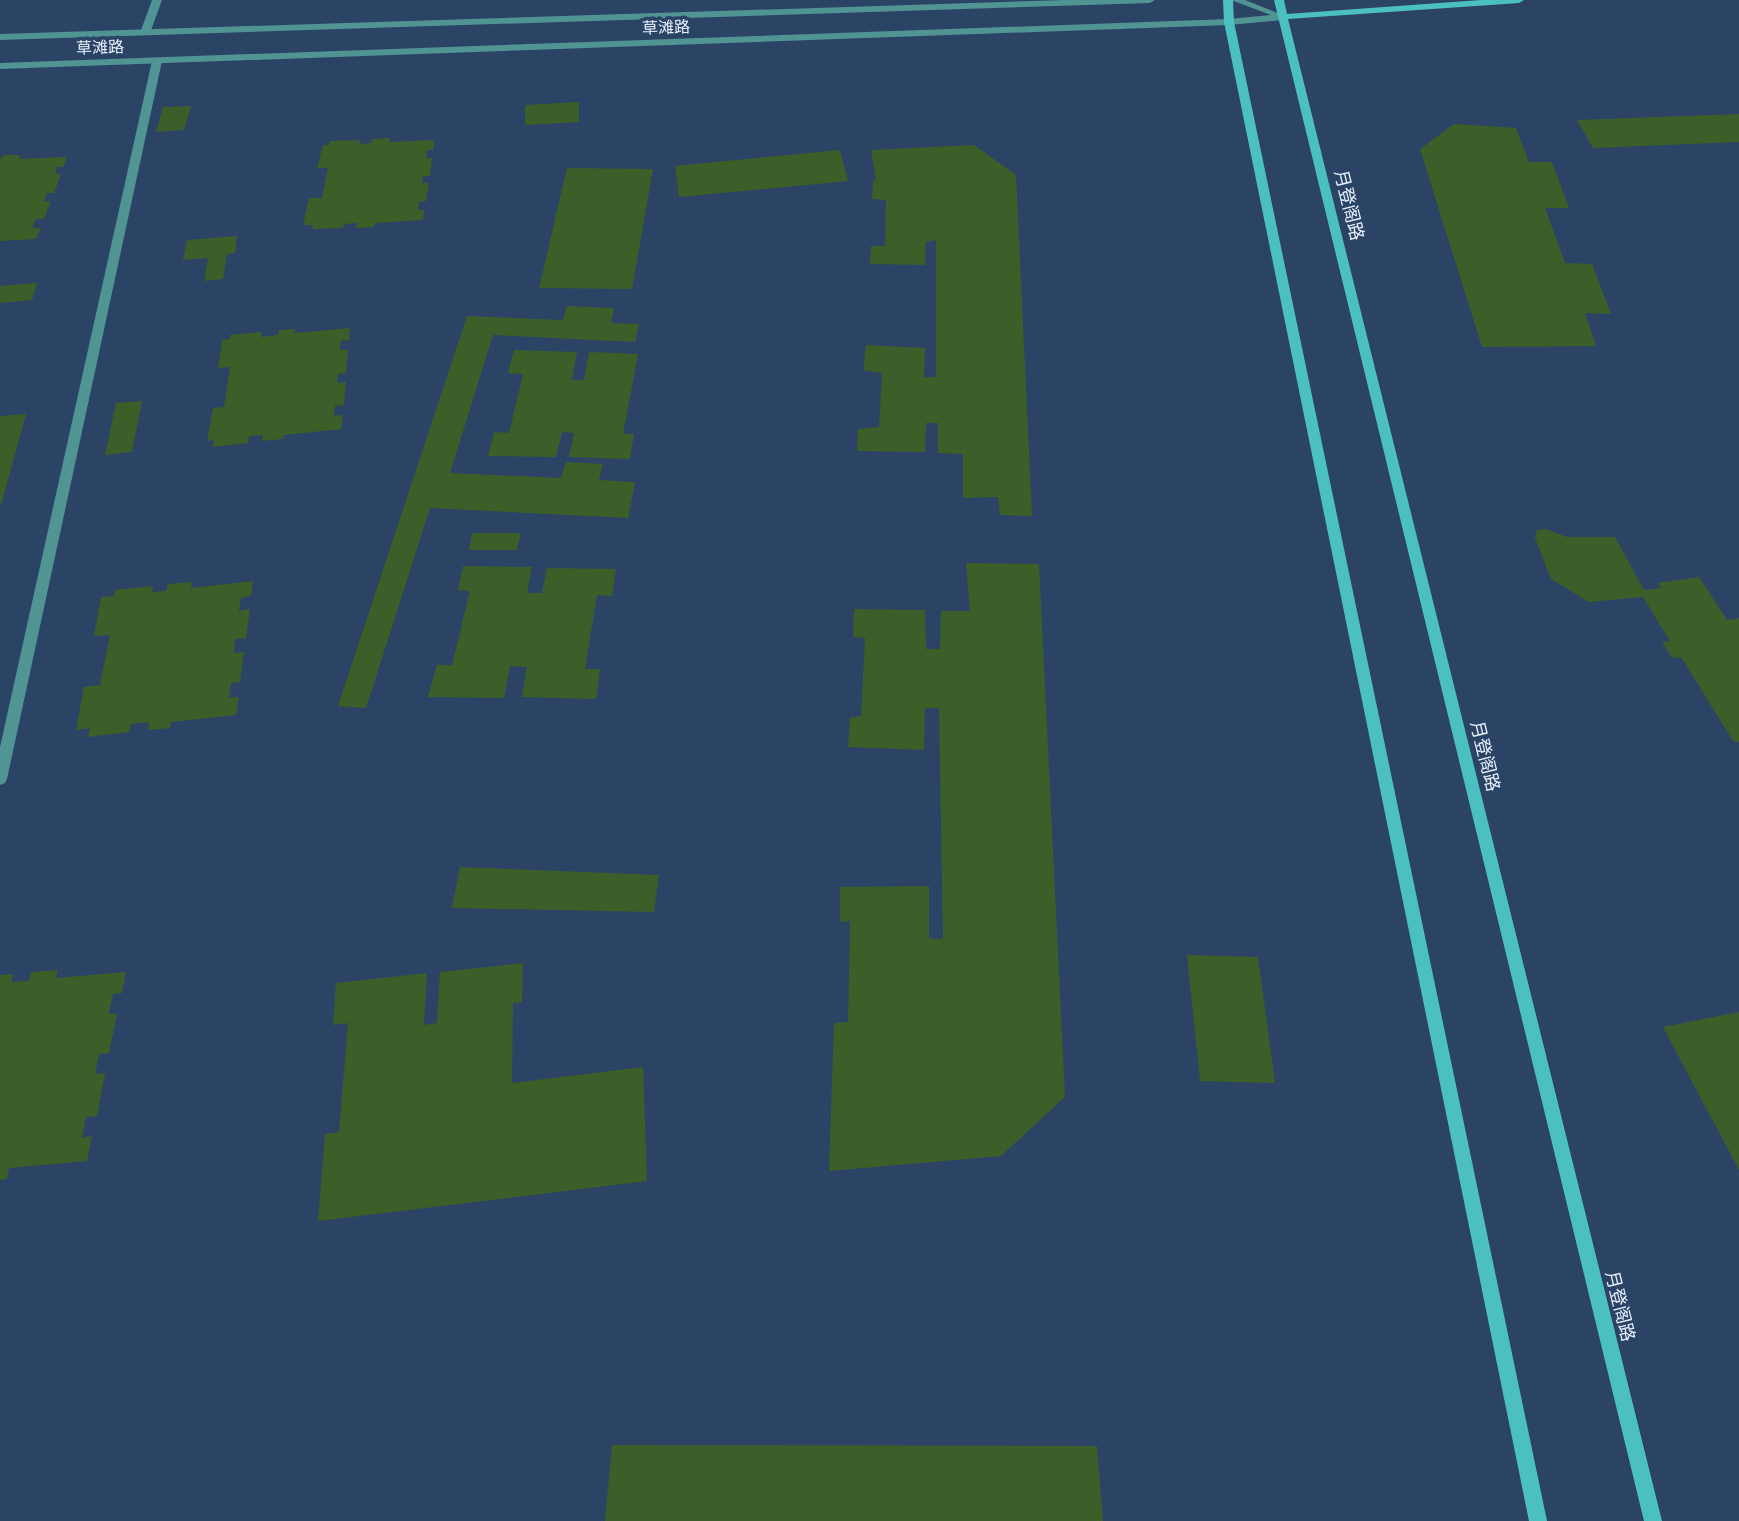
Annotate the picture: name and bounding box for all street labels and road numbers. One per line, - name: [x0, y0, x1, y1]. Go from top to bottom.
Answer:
- street label: 草滩路: [642, 17, 690, 39]
- street label: 草滩路: [76, 37, 124, 59]
- street label: 月登阁路: [1330, 167, 1368, 243]
- street label: 月登阁路: [1466, 718, 1504, 794]
- street label: 月登阁路: [1601, 1268, 1639, 1344]

